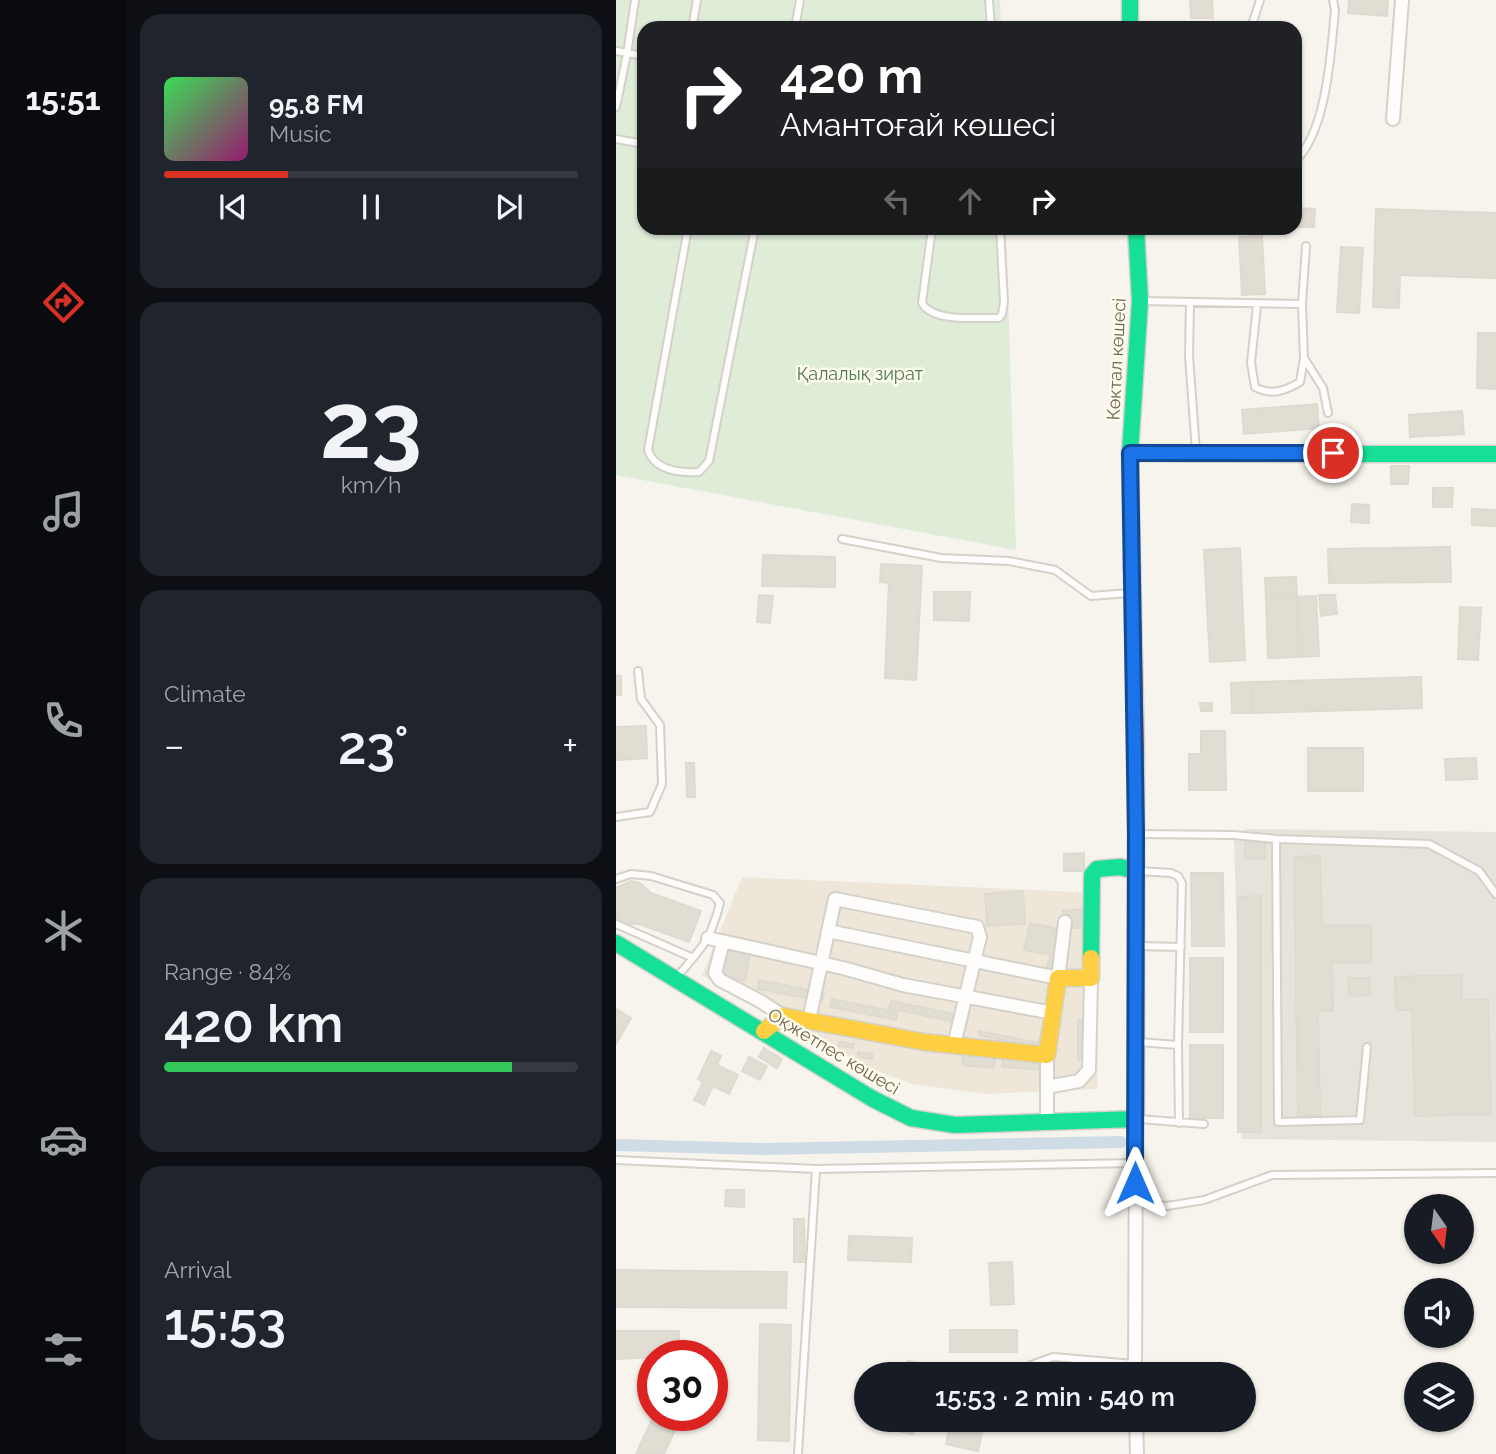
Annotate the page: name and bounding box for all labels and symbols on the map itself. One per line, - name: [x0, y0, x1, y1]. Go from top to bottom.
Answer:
- street label: Көктал көшесі: [1102, 297, 1130, 421]
- park label: Қалалық зират: [797, 363, 924, 384]
- pin: [1303, 423, 1363, 483]
- street label: Оқжетпес көшесі: [764, 1003, 904, 1099]
- position arrow: [1098, 1146, 1172, 1220]
- north arrow: [1404, 1194, 1474, 1264]
- speed limit sign: 30: [637, 1340, 728, 1431]

